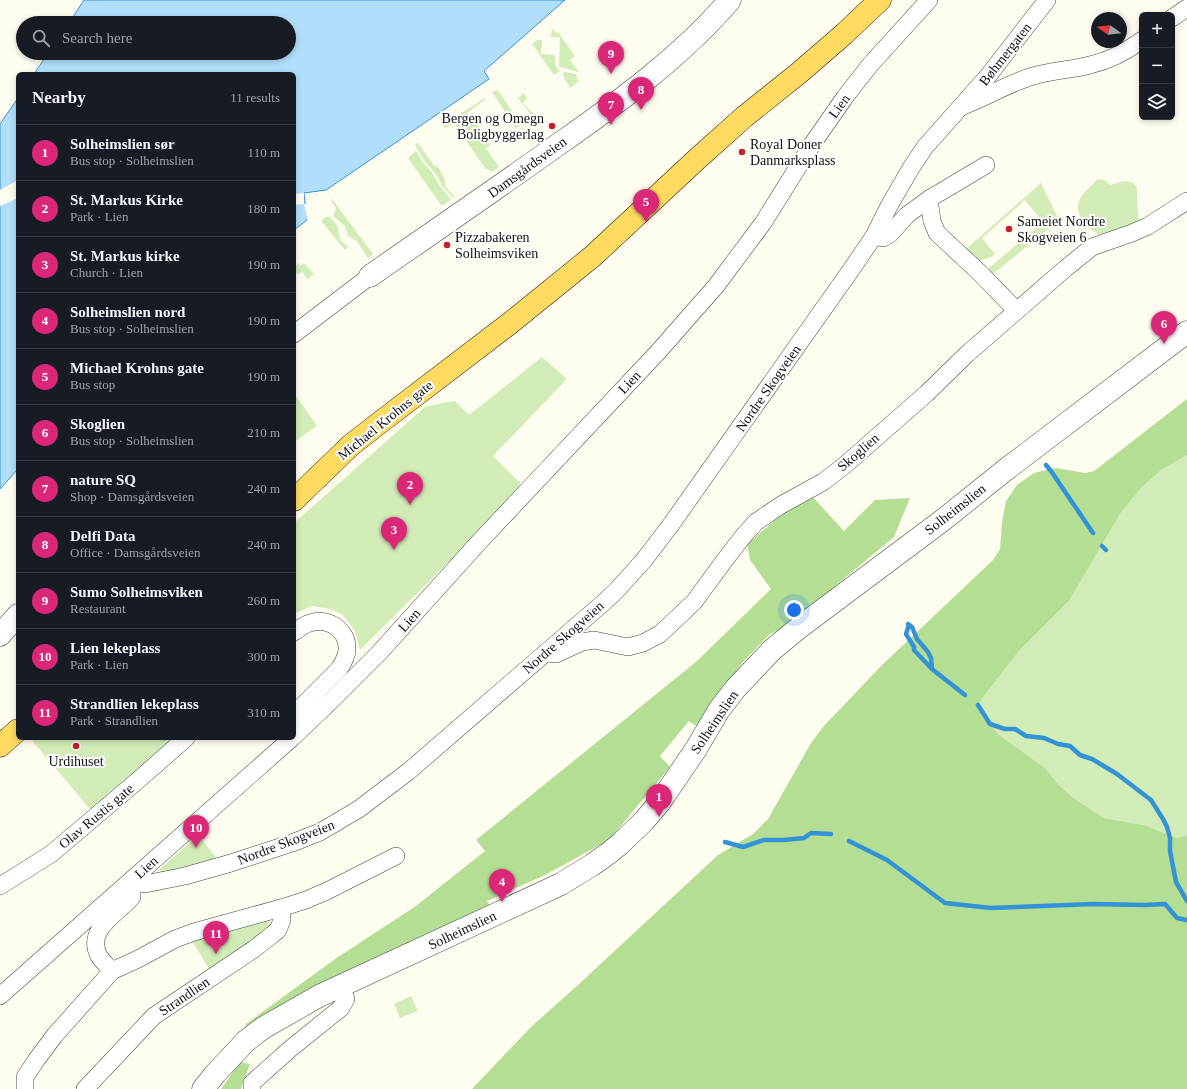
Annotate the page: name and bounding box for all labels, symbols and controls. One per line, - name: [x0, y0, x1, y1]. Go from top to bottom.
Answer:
- north arrow: [1091, 12, 1127, 48]
- map controls: [1139, 12, 1175, 120]
- button: +: [1139, 12, 1175, 48]
- search box: [16, 16, 296, 60]
- street label: Bøhmergaten: [976, 20, 1034, 89]
- icon: search: [30, 27, 52, 49]
- text: Search here: [62, 30, 132, 46]
- pin: 9: [598, 41, 624, 74]
- button: −: [1139, 48, 1175, 84]
- pin: 8: [628, 77, 654, 110]
- button: layers: [1139, 84, 1175, 120]
- text: Nearby: [32, 88, 86, 107]
- text: 11 results: [230, 90, 280, 105]
- pin: 7: [598, 92, 624, 125]
- street label: Lien: [826, 92, 853, 121]
- place label: Bergen og Omegn Boligbyggerlag: [442, 111, 544, 142]
- marker: Bergen og Omegn Boligbyggerlag: [547, 121, 557, 131]
- street label: Damsgårdsveien: [485, 134, 569, 201]
- text: Solheimslien sør: [70, 136, 175, 152]
- place label: Royal Doner Danmarksplass: [750, 137, 836, 168]
- text: 1: [42, 145, 48, 160]
- text: 110 m: [248, 145, 280, 160]
- marker: Royal Doner Danmarksplass: [737, 147, 747, 157]
- text: Bus stop · Solheimslien: [70, 153, 194, 168]
- pin: 5: [633, 189, 659, 222]
- text: St. Markus Kirke: [70, 192, 183, 208]
- text: 2: [42, 201, 48, 216]
- text: 180 m: [247, 201, 280, 216]
- text: Park · Lien: [70, 209, 128, 224]
- place label: Sameiet Nordre Skogveien 6: [1017, 214, 1105, 245]
- marker: Sameiet Nordre Skogveien 6: [1004, 224, 1014, 234]
- place label: Pizzabakeren Solheimsviken: [455, 230, 538, 261]
- marker: Pizzabakeren Solheimsviken: [442, 240, 452, 250]
- text: St. Markus kirke: [70, 248, 180, 264]
- text: 3: [42, 257, 48, 272]
- text: 190 m: [247, 257, 280, 272]
- text: Church · Lien: [70, 265, 143, 280]
- text: Solheimslien nord: [70, 304, 185, 320]
- pin: 6: [1151, 311, 1177, 344]
- text: 4: [42, 313, 48, 328]
- text: 190 m: [247, 313, 280, 328]
- text: Bus stop · Solheimslien: [70, 321, 194, 336]
- street label: Nordre Skogveien: [733, 342, 804, 434]
- text: Michael Krohns gate: [70, 360, 204, 376]
- street label: Lien: [615, 368, 644, 397]
- text: 5: [42, 369, 48, 384]
- text: 190 m: [247, 369, 280, 384]
- text: Bus stop: [70, 377, 115, 392]
- street label: Michael Krohns gate: [335, 378, 436, 463]
- text: Skoglien: [70, 416, 125, 432]
- text: 6: [42, 425, 48, 440]
- text: 210 m: [247, 425, 280, 440]
- street label: Skoglien: [835, 430, 882, 474]
- text: Bus stop · Solheimslien: [70, 433, 194, 448]
- text: nature SQ: [70, 472, 136, 488]
- pin: 2: [397, 472, 423, 505]
- text: 7: [42, 481, 48, 496]
- text: 240 m: [247, 481, 280, 496]
- street label: Solheimslien: [922, 481, 989, 538]
- text: Shop · Damsgårdsveien: [70, 489, 194, 504]
- pin: 3: [381, 517, 407, 550]
- text: Delfi Data: [70, 528, 135, 544]
- text: 8: [42, 537, 48, 552]
- text: 240 m: [247, 537, 280, 552]
- text: Office · Damsgårdsveien: [70, 545, 200, 560]
- text: Sumo Solheimsviken: [70, 584, 203, 600]
- text: 9: [42, 593, 48, 608]
- text: 260 m: [247, 593, 280, 608]
- street label: Nordre Skogveien: [520, 598, 607, 677]
- your location: [784, 600, 804, 620]
- text: Restaurant: [70, 601, 126, 616]
- street label: Lien: [395, 606, 424, 635]
- text: Lien lekeplass: [70, 640, 160, 656]
- text: 10: [39, 649, 52, 664]
- text: 300 m: [247, 649, 280, 664]
- text: Park · Lien: [70, 657, 128, 672]
- street label: Solheimslien: [688, 688, 741, 757]
- text: Strandlien lekeplass: [70, 696, 199, 712]
- text: 11: [39, 705, 51, 720]
- text: 310 m: [247, 705, 280, 720]
- text: Park · Strandlien: [70, 713, 158, 728]
- marker: Urdihuset: [71, 741, 81, 751]
- place label: Urdihuset: [48, 754, 104, 769]
- street label: Olav Rustis gate: [56, 781, 137, 852]
- pin: 1: [646, 784, 672, 817]
- pin: 10: [183, 815, 209, 848]
- street label: Nordre Skogveien: [236, 817, 337, 868]
- street label: Lien: [132, 853, 161, 882]
- pin: 4: [489, 869, 515, 902]
- street label: Solheimslien: [426, 908, 499, 953]
- pin: 11: [203, 921, 229, 954]
- street label: Strandlien: [156, 974, 212, 1019]

